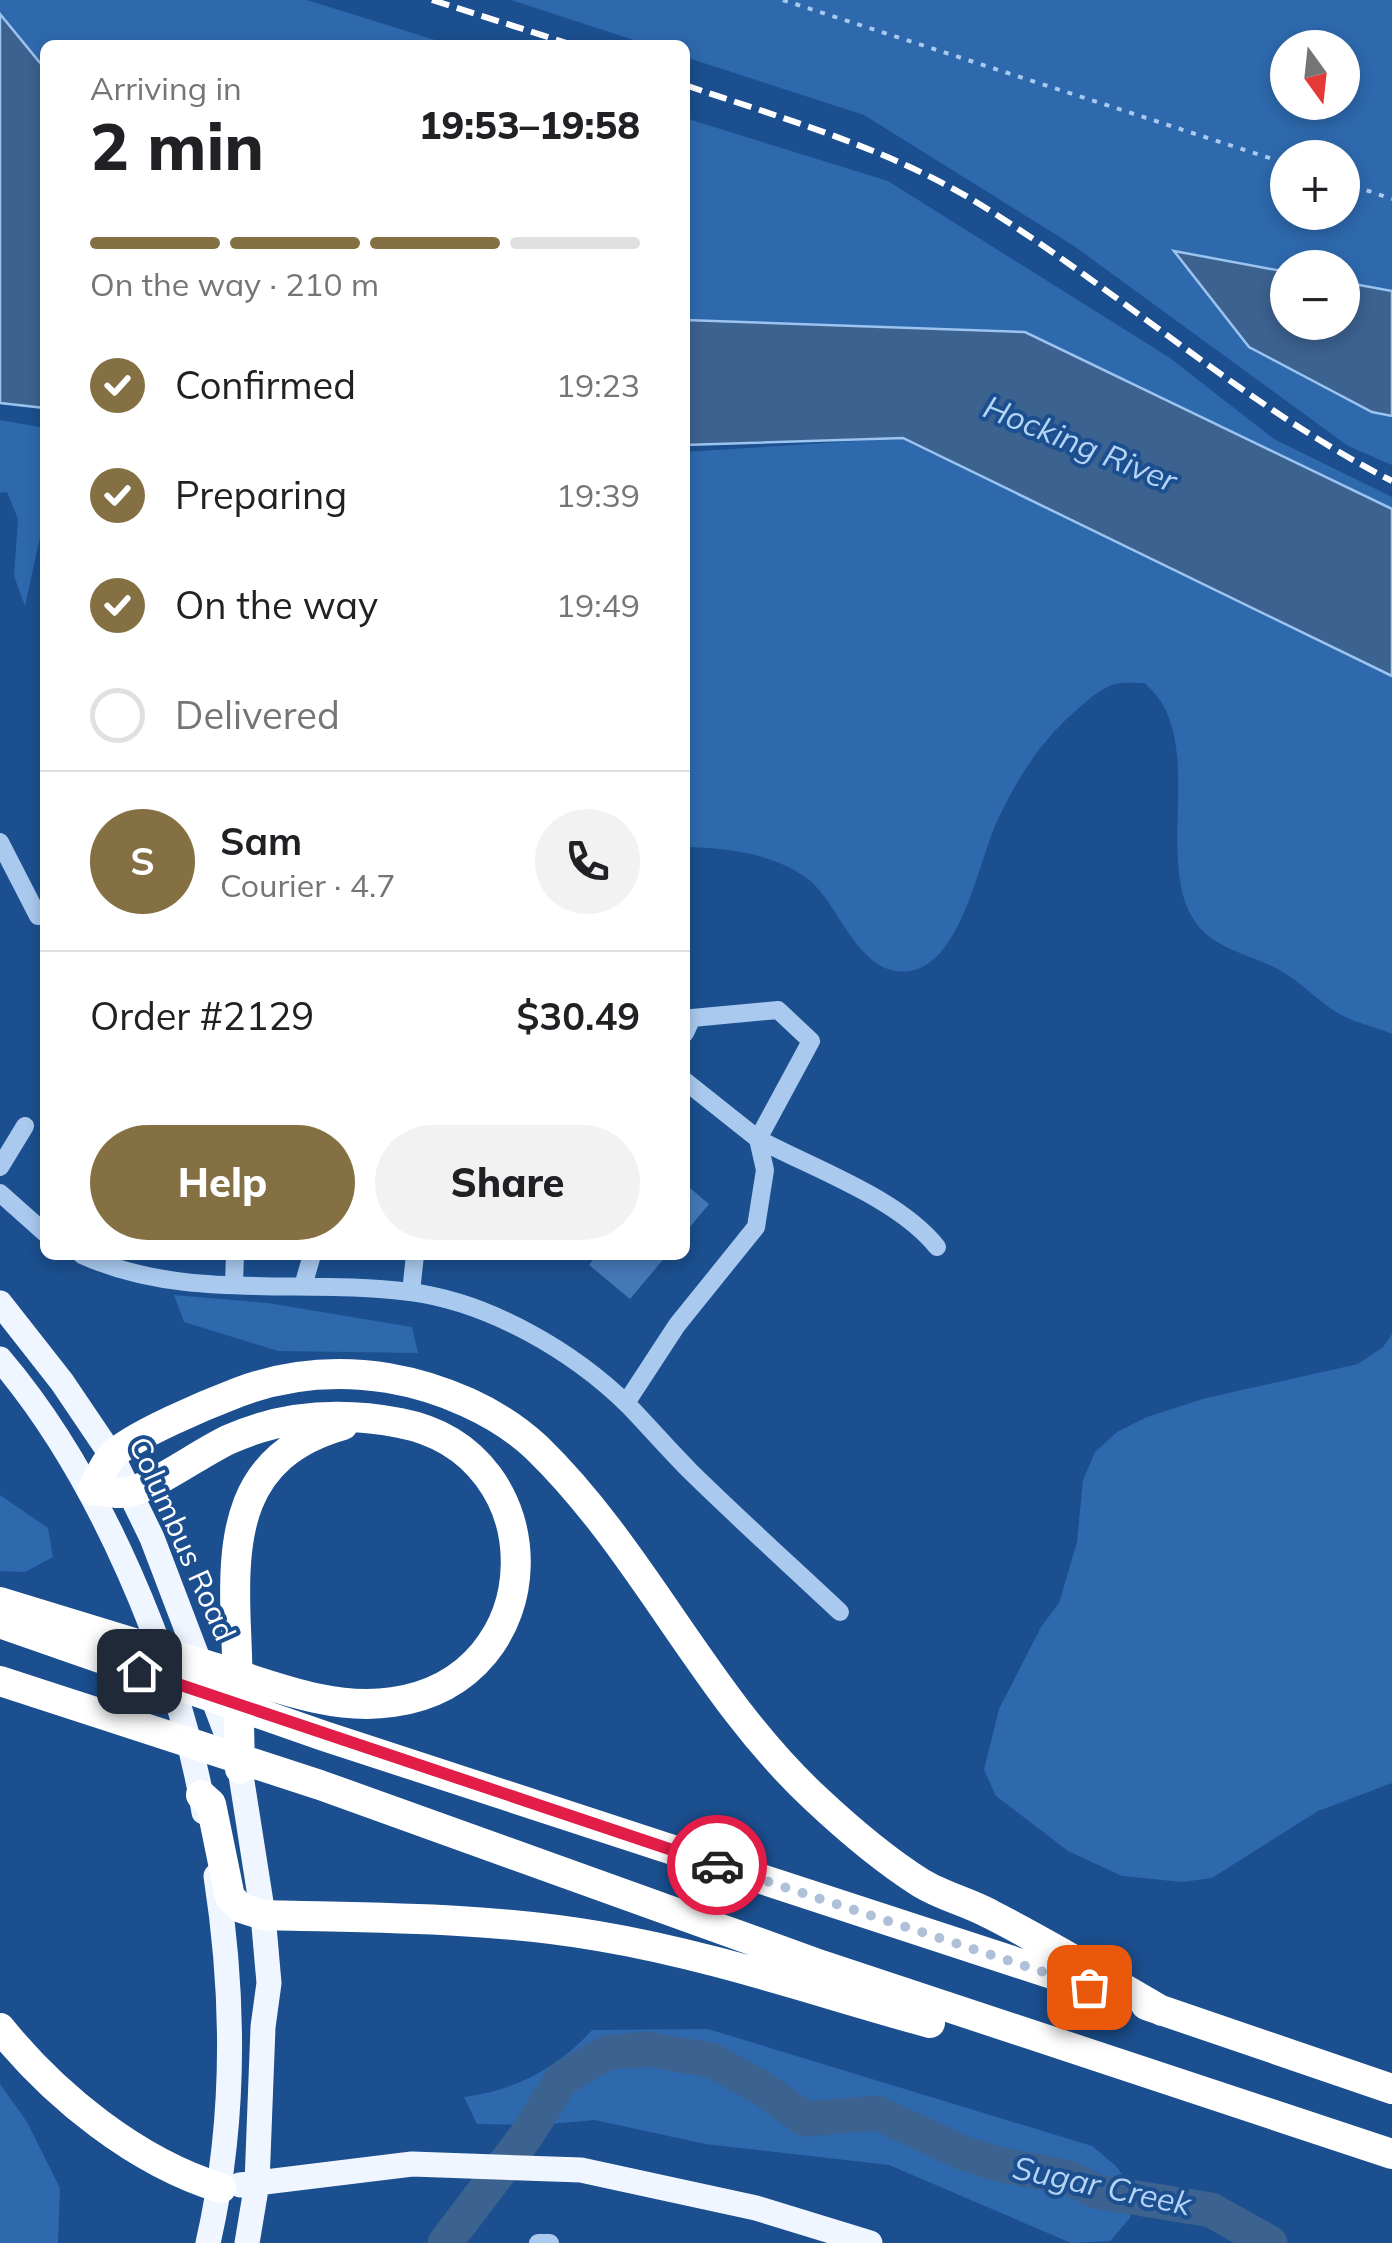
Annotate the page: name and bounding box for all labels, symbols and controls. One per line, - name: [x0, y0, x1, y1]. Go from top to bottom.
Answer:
- north arrow: [1270, 30, 1360, 120]
- map controls: [1270, 30, 1360, 340]
- text: Arriving in: [90, 68, 242, 108]
- text: 19:53–19:58: [419, 101, 640, 149]
- text: 2 min: [90, 105, 264, 186]
- button: +: [1270, 140, 1360, 230]
- button: −: [1270, 250, 1360, 340]
- text: On the way · 210 m: [90, 264, 379, 304]
- icon: check: [90, 358, 145, 413]
- text: Confirmed: [175, 361, 356, 409]
- text: 19:23: [556, 365, 640, 405]
- water label: Hocking River: [978, 386, 1184, 500]
- icon: check: [90, 468, 145, 523]
- text: Preparing: [175, 471, 347, 519]
- text: 19:39: [556, 475, 640, 515]
- icon: check: [90, 578, 145, 633]
- text: On the way: [175, 581, 378, 629]
- text: 19:49: [556, 585, 640, 625]
- text: Delivered: [175, 691, 340, 739]
- button: phone: [535, 809, 640, 914]
- text: Sam: [220, 817, 302, 865]
- text: S: [130, 837, 155, 885]
- text: Courier · 4.7: [220, 865, 396, 905]
- text: Order #2129: [90, 992, 314, 1040]
- text: $30.49: [517, 992, 640, 1040]
- button: Help: [90, 1125, 355, 1240]
- button: Share: [375, 1125, 640, 1240]
- street label: Columbus Road: [121, 1431, 245, 1646]
- pin: [97, 1629, 182, 1714]
- icon: home: [112, 1644, 167, 1699]
- courier: [667, 1815, 767, 1915]
- icon: car: [690, 1838, 745, 1893]
- pin: [1047, 1945, 1132, 2030]
- icon: bag: [1062, 1960, 1117, 2015]
- water label: Sugar Creek: [1009, 2147, 1197, 2224]

